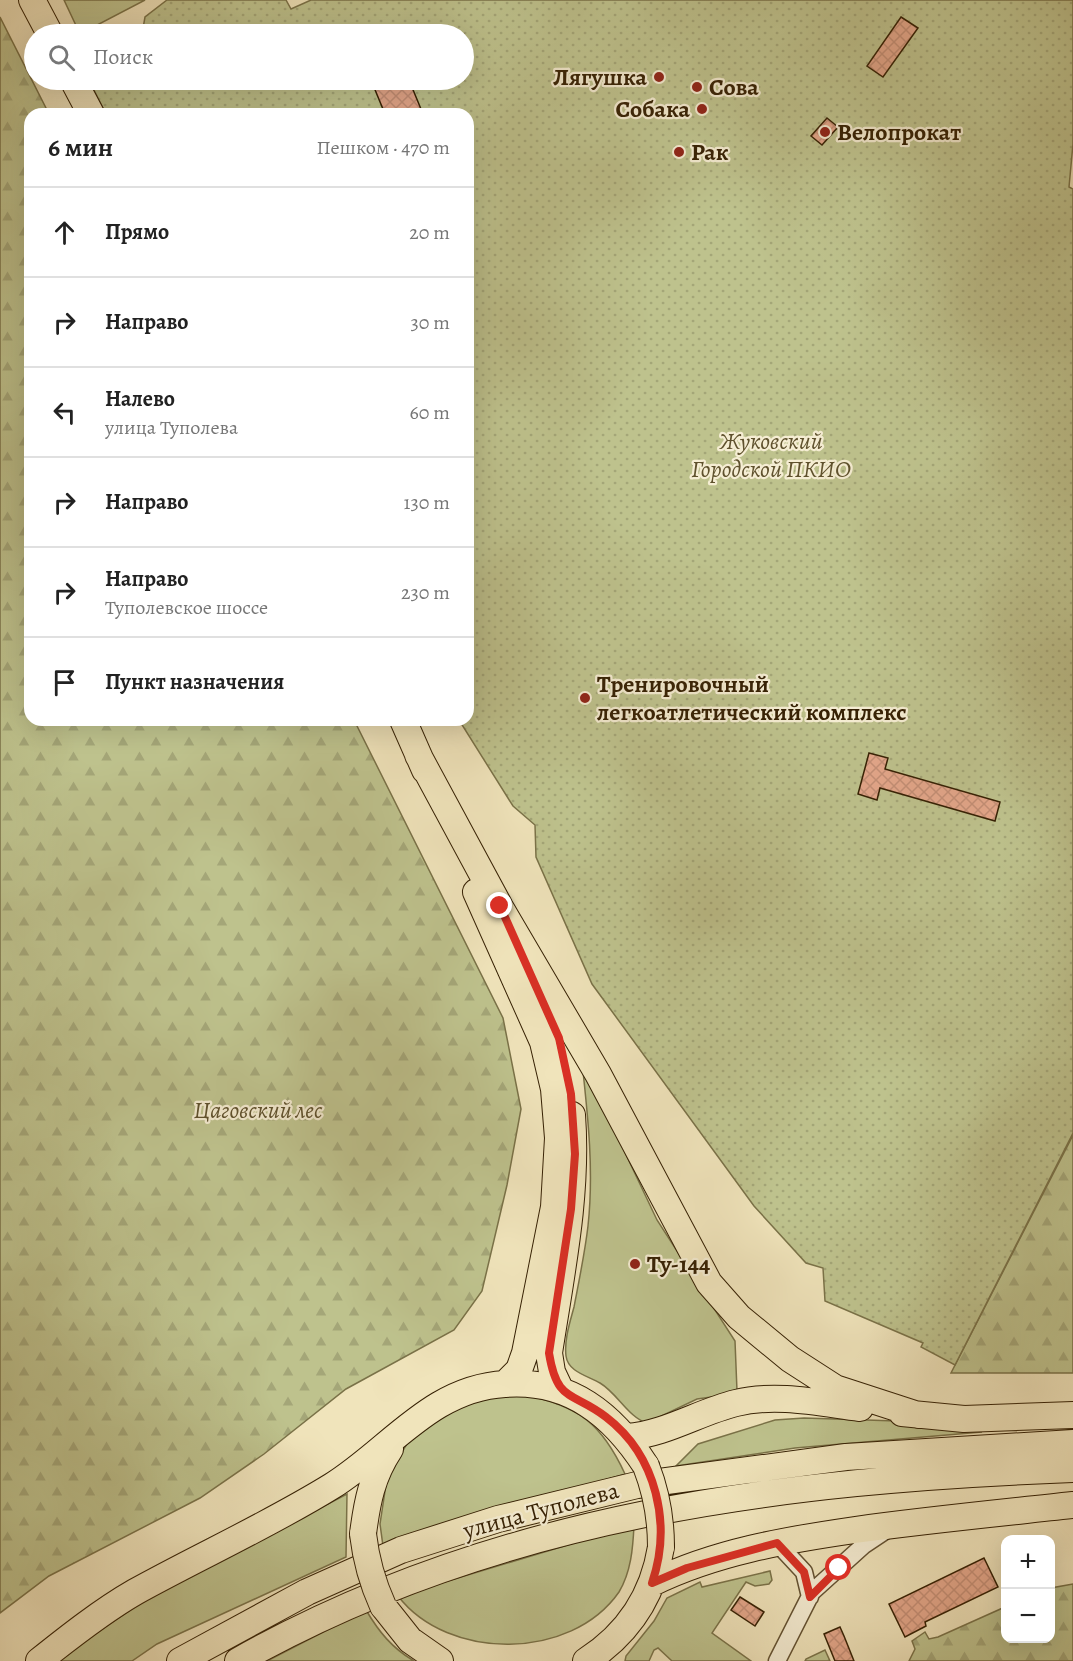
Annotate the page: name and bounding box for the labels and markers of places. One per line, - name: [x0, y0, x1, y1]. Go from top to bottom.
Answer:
- place label: Лягушка: [553, 61, 648, 93]
- marker: Лягушка: [652, 70, 666, 84]
- place label: Сова: [709, 71, 759, 103]
- marker: Сова: [690, 80, 704, 94]
- place label: Собака: [616, 93, 691, 125]
- marker: Собака: [695, 102, 709, 116]
- place label: Велопрокат: [837, 116, 961, 148]
- marker: Велопрокат: [818, 125, 832, 139]
- place label: Рак: [691, 136, 729, 168]
- marker: Рак: [672, 145, 686, 159]
- place label: Тренировочный легкоатлетический комплекс: [596, 668, 907, 728]
- marker: Тренировочный легкоатлетический комплекс: [578, 691, 592, 705]
- place label: Ty-144: [647, 1248, 710, 1280]
- marker: Ty-144: [628, 1257, 642, 1271]

